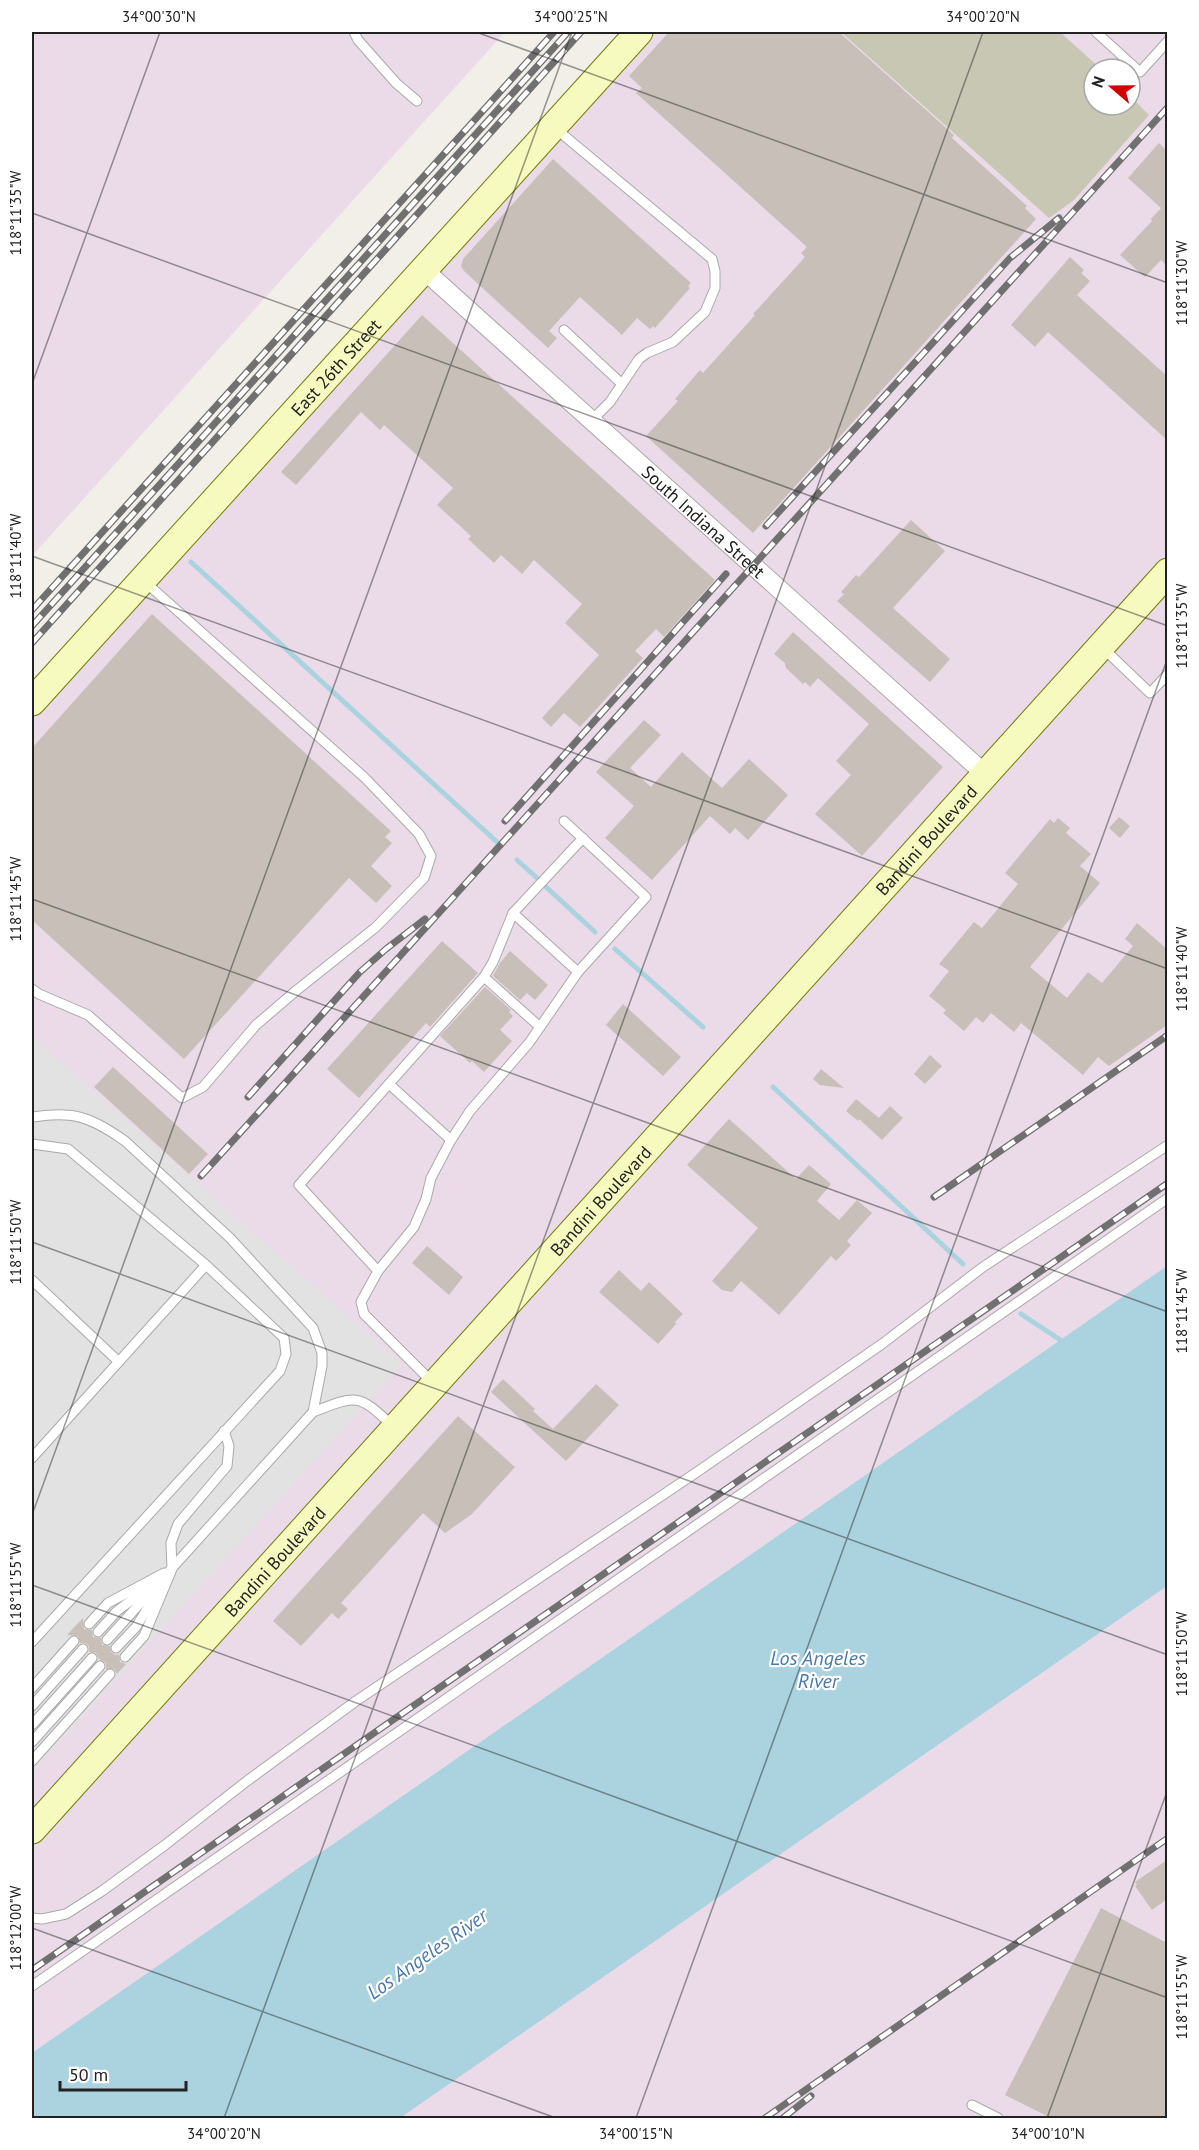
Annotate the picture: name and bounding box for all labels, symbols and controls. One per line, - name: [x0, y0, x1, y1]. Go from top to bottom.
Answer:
- text: 34°00'30"N: [122, 7, 196, 26]
- text: 34°00'25"N: [534, 7, 608, 26]
- text: 34°00'20"N: [946, 7, 1020, 26]
- north arrow: [1082, 57, 1142, 117]
- text: N: [1087, 74, 1109, 90]
- text: 118°11'35"W: [6, 170, 25, 255]
- text: 118°11'30"W: [1172, 240, 1191, 325]
- street label: East 26th Street: [285, 314, 385, 421]
- street label: South Indiana Street: [637, 460, 770, 583]
- text: 118°11'40"W: [6, 513, 25, 598]
- text: 118°11'35"W: [1172, 583, 1191, 668]
- street label: Bandini Boulevard: [870, 780, 982, 900]
- text: 118°11'45"W: [6, 856, 25, 941]
- text: 118°11'40"W: [1172, 926, 1191, 1011]
- street label: Bandini Boulevard: [545, 1141, 656, 1261]
- text: 118°11'50"W: [6, 1199, 25, 1284]
- text: 118°11'45"W: [1172, 1268, 1191, 1353]
- street label: Bandini Boulevard: [219, 1501, 330, 1621]
- text: 118°11'55"W: [6, 1542, 25, 1627]
- text: 118°11'50"W: [1172, 1611, 1191, 1696]
- water label: Los Angeles River: [770, 1645, 866, 1694]
- text: 118°12'00"W: [6, 1885, 25, 1970]
- water label: Los Angeles River: [362, 1902, 493, 2005]
- text: 118°11'55"W: [1172, 1954, 1191, 2039]
- scale bar: [60, 2054, 186, 2092]
- text: 50 m: [69, 2063, 108, 2086]
- text: 34°00'20"N: [187, 2124, 261, 2143]
- text: 34°00'15"N: [599, 2124, 673, 2143]
- text: 34°00'10"N: [1011, 2124, 1085, 2143]

